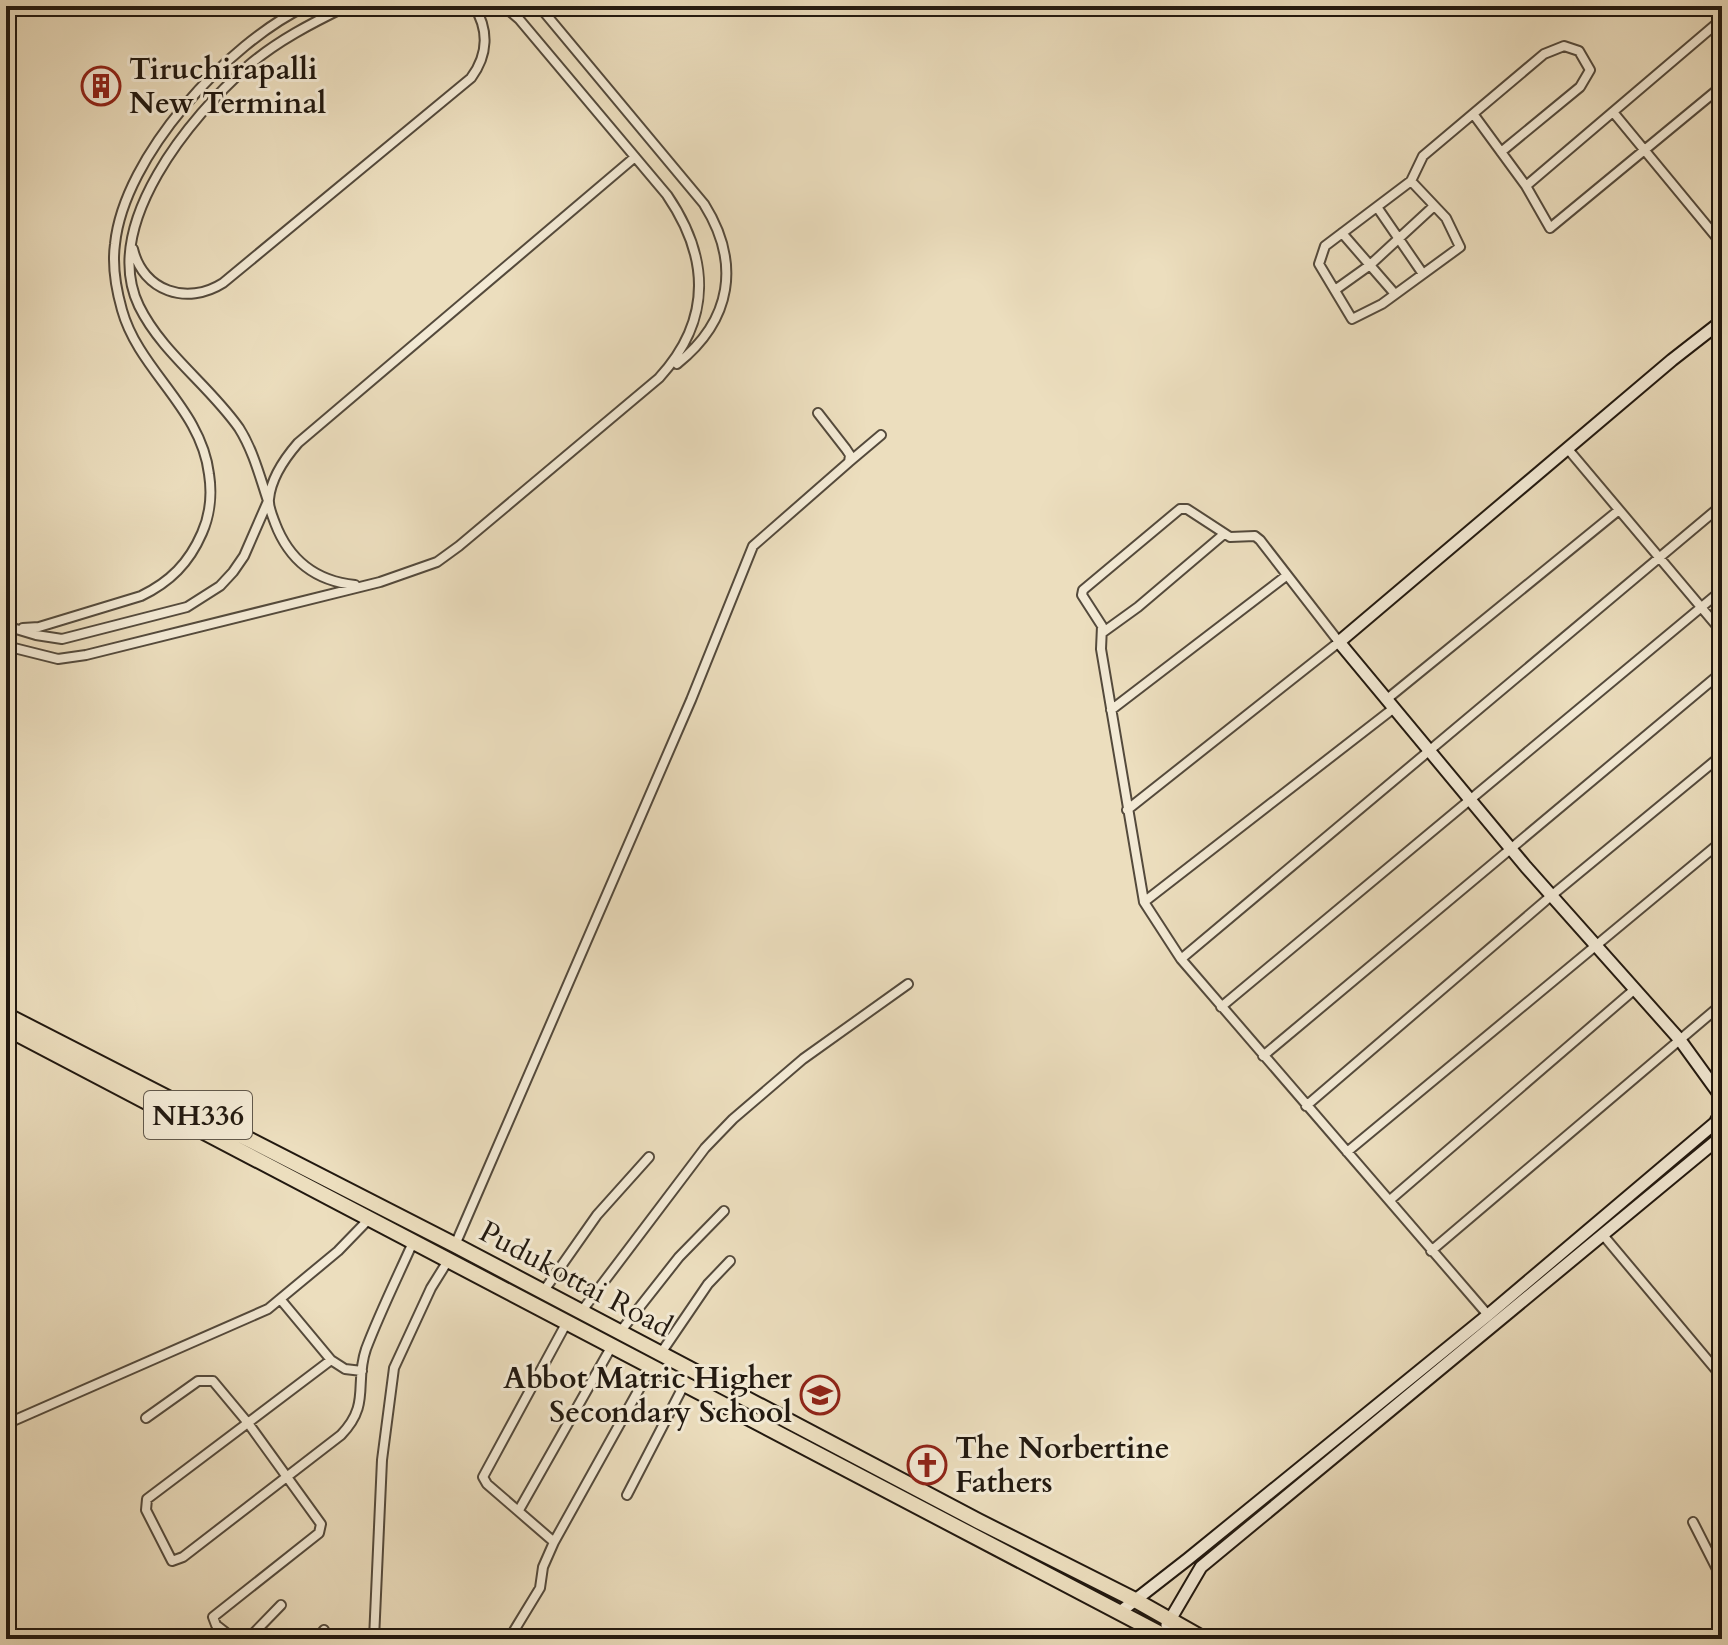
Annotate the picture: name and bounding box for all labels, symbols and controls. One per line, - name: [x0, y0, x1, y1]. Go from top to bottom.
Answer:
- place label: Tiruchirapalli New Terminal: [129, 49, 327, 124]
- building icon: Tiruchirapalli New Terminal: [80, 65, 122, 107]
- road number: NH336: [144, 1091, 252, 1139]
- street label: Pudukottai Road: [472, 1211, 680, 1348]
- place label: Abbot Matric Higher Secondary School: [503, 1358, 793, 1433]
- school or university icon: Abbot Matric Higher Secondary School: [799, 1374, 841, 1416]
- place label: The Norbertine Fathers: [955, 1428, 1170, 1503]
- church icon: The Norbertine Fathers: [906, 1444, 948, 1486]

